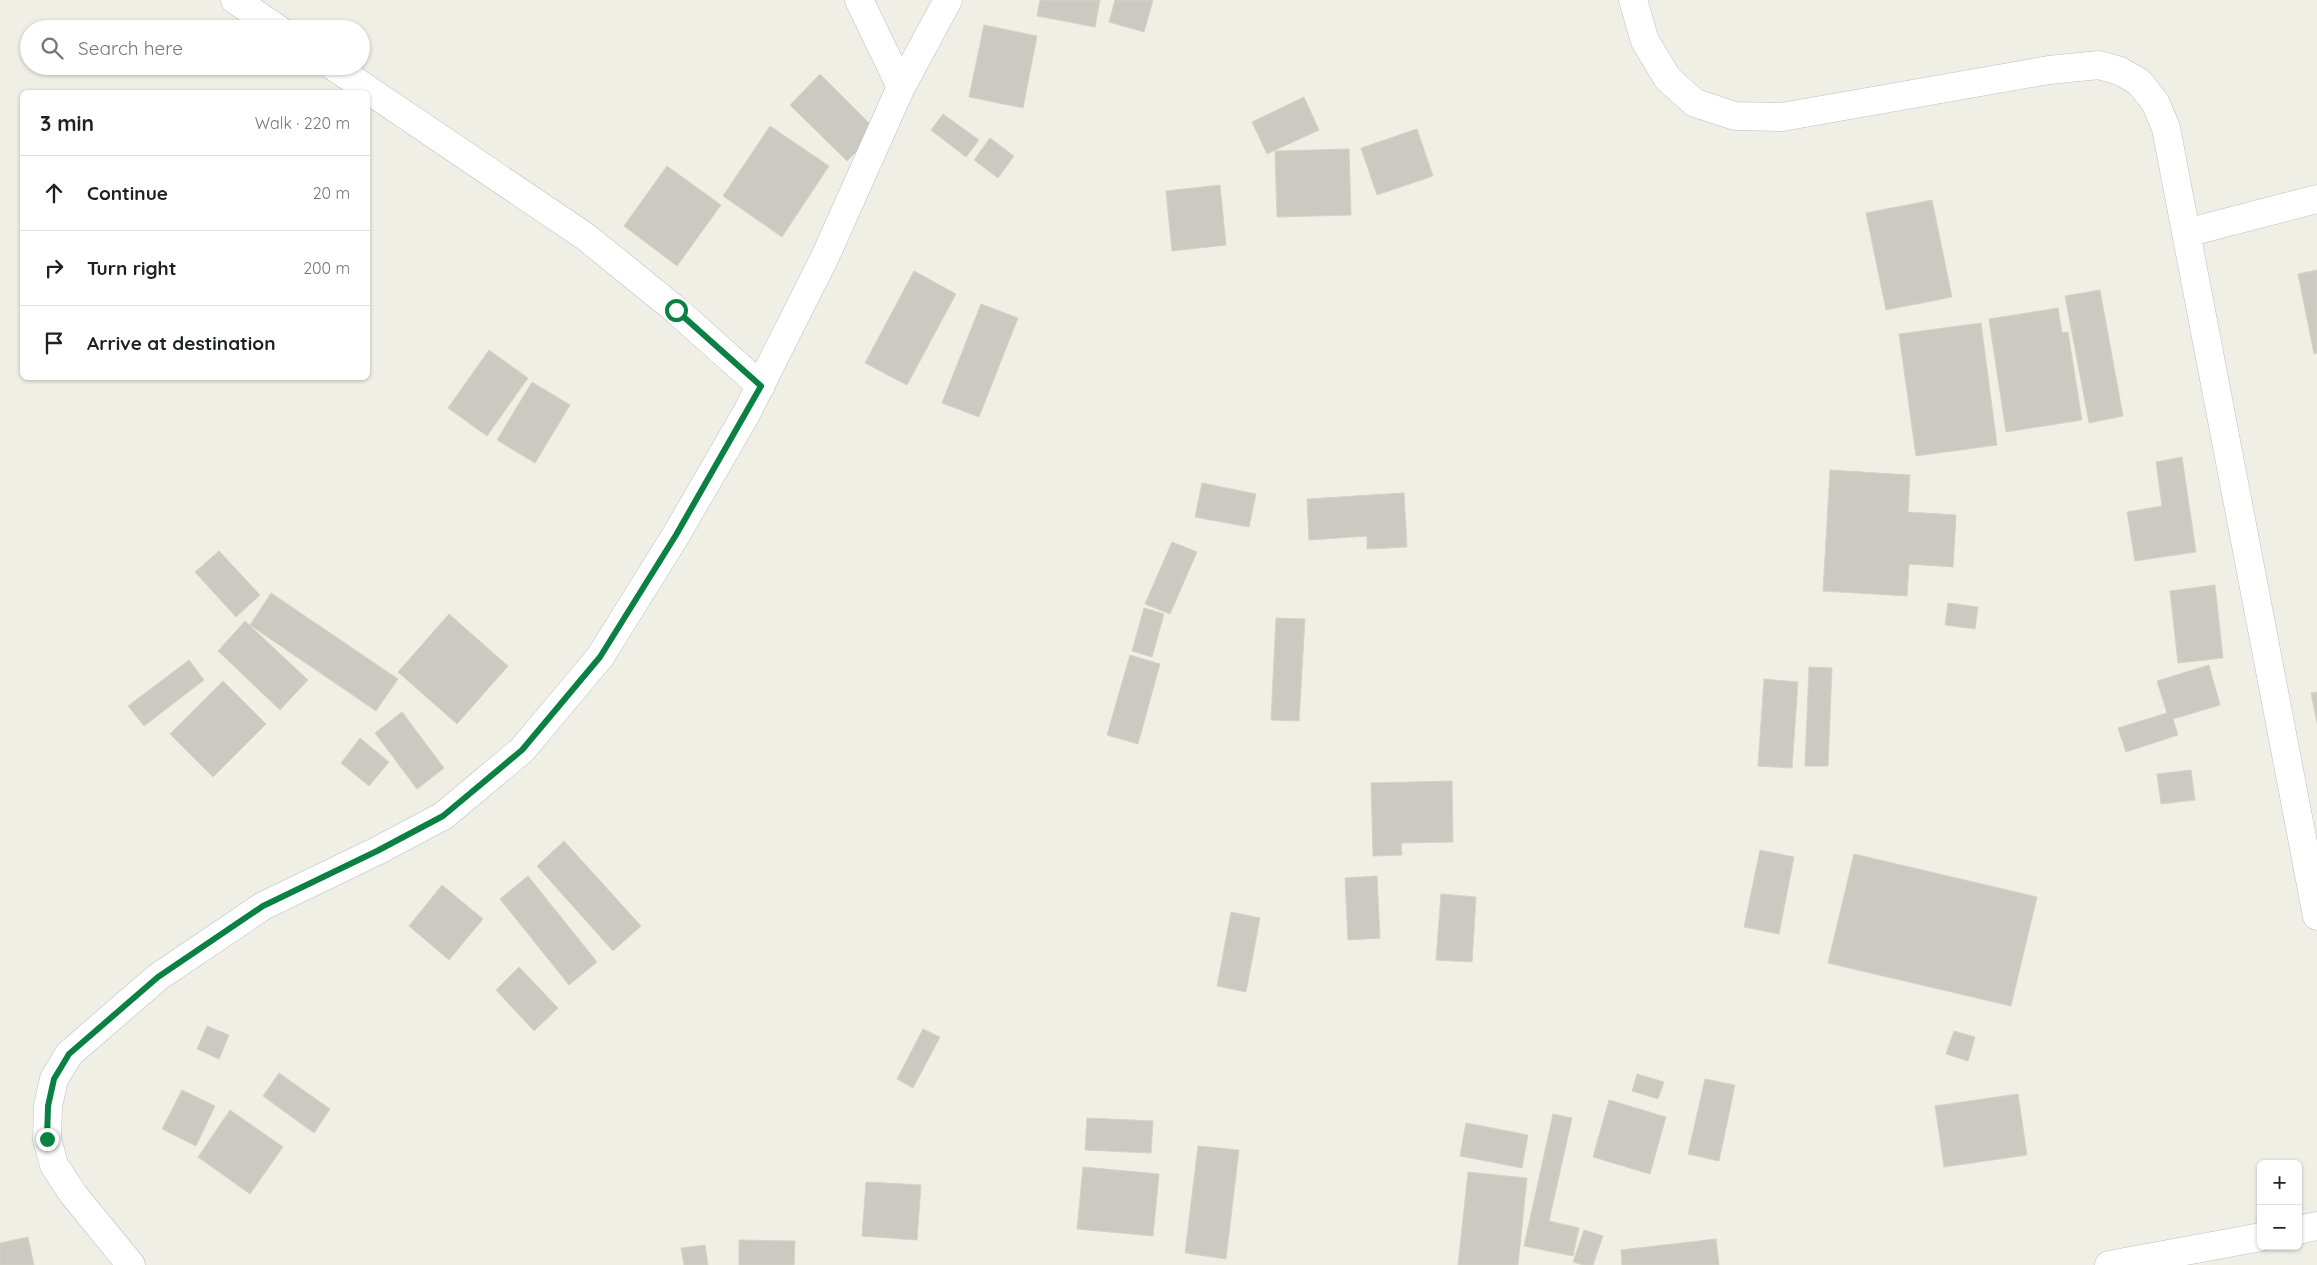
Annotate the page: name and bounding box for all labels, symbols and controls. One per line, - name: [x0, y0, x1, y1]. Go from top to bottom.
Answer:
- search box: [20, 20, 370, 75]
- icon: search: [38, 34, 66, 62]
- text: Search here: [78, 36, 183, 60]
- text: 3 min: [40, 110, 94, 136]
- text: Walk · 220 m: [255, 113, 350, 133]
- icon: ahead: [40, 179, 68, 207]
- text: Continue: [87, 181, 168, 205]
- text: 20 m: [313, 183, 350, 203]
- icon: right: [40, 254, 68, 282]
- text: Turn right: [87, 256, 176, 280]
- text: 200 m: [303, 258, 350, 278]
- route start: [665, 299, 688, 322]
- icon: arrive: [40, 329, 68, 357]
- text: Arrive at destination: [87, 331, 276, 355]
- route end: [36, 1128, 59, 1151]
- map controls: [2257, 1160, 2302, 1250]
- button: +: [2257, 1160, 2302, 1205]
- button: −: [2257, 1205, 2302, 1250]

